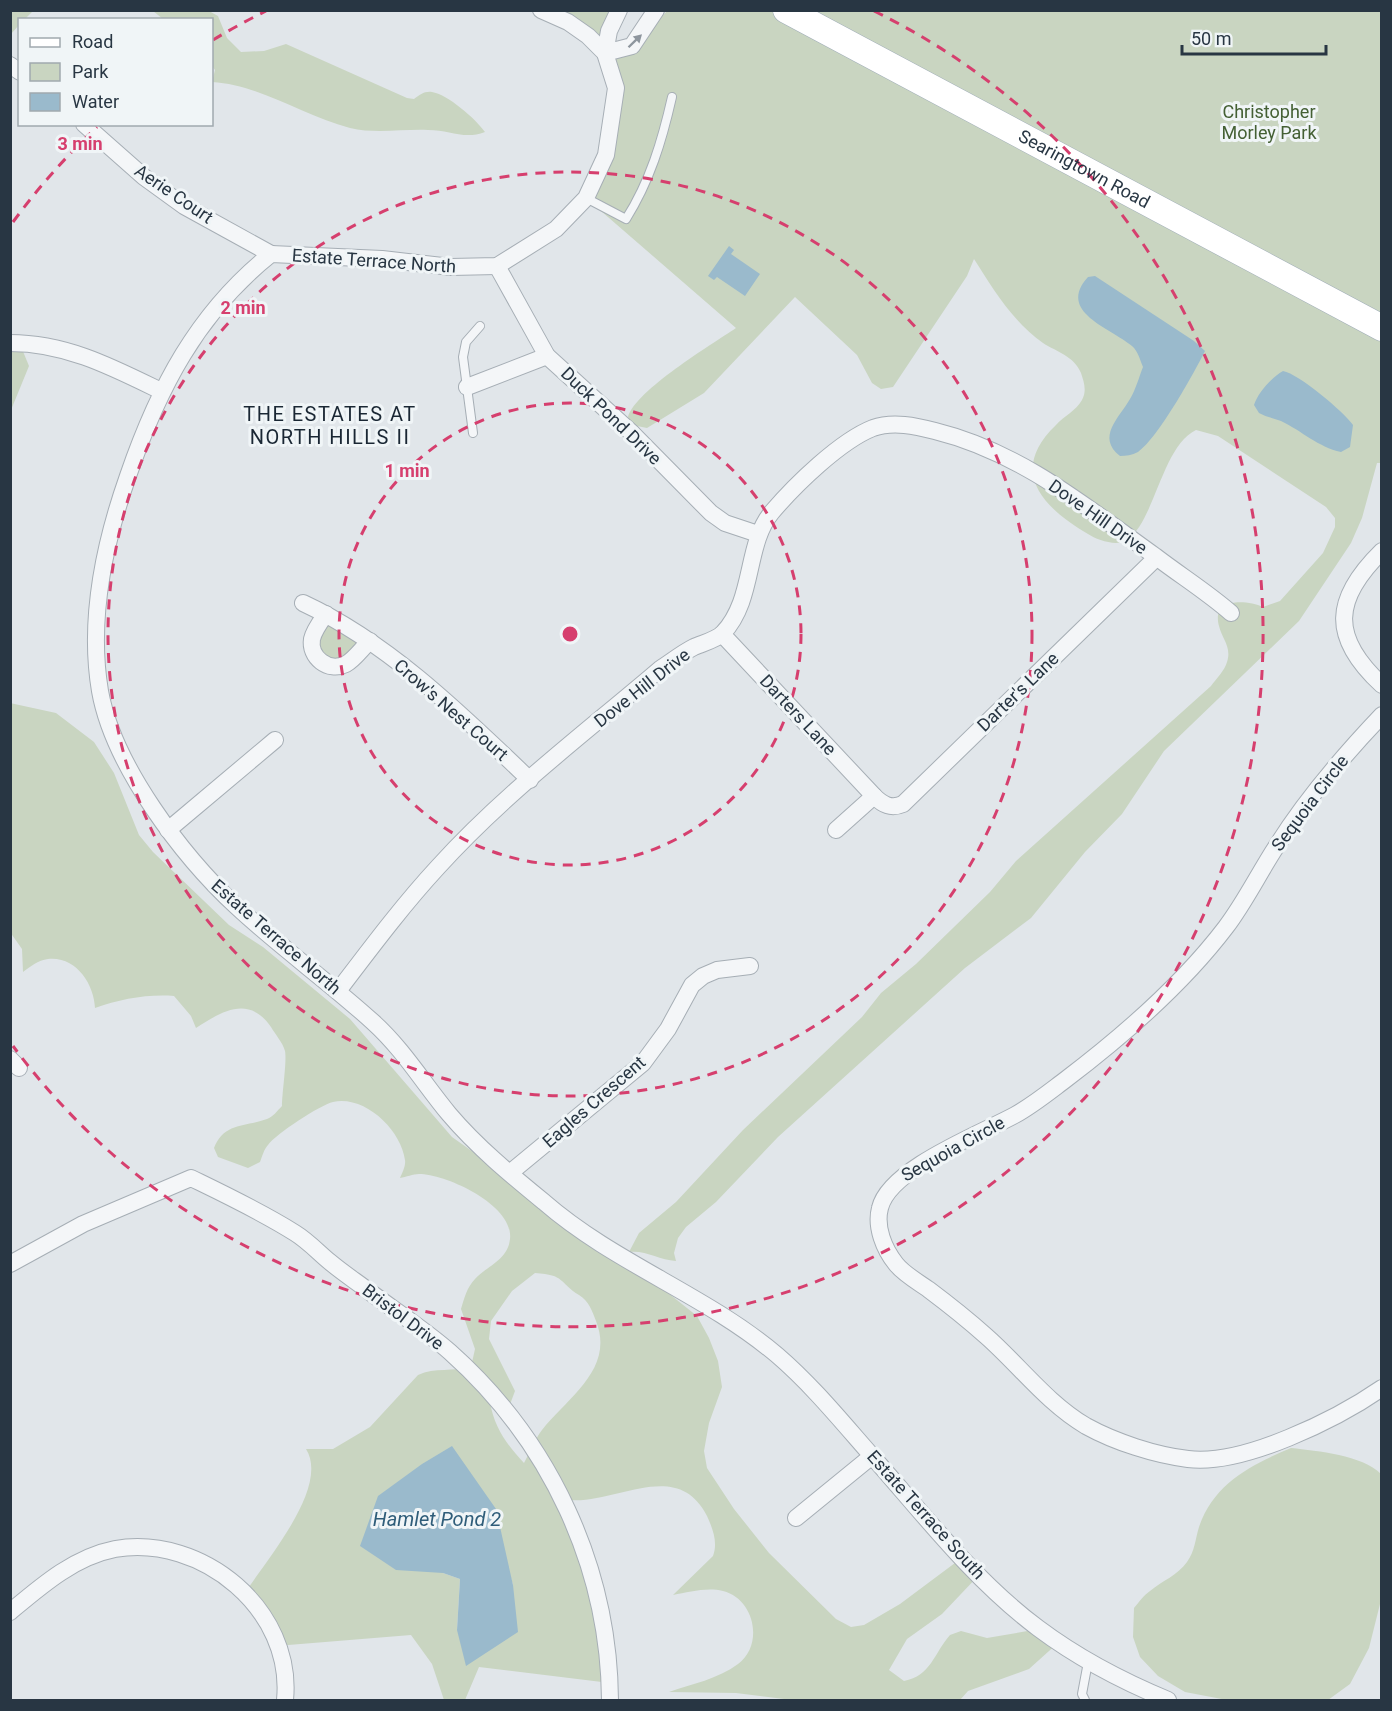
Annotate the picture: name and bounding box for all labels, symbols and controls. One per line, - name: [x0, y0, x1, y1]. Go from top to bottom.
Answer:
- legend: [18, 18, 213, 126]
- scale bar: [1182, 18, 1326, 56]
- text: 50 m: [1191, 28, 1231, 49]
- text: Road: [72, 31, 113, 52]
- one-way arrow: [627, 34, 642, 48]
- text: Park: [72, 61, 109, 82]
- text: Water: [72, 91, 119, 112]
- park label: Christopher Morley Park: [1221, 101, 1317, 143]
- street label: Searingtown Road: [1015, 125, 1154, 212]
- text: 3 min: [57, 133, 103, 154]
- street label: Aerie Court: [131, 160, 218, 228]
- street label: Estate Terrace North: [291, 244, 457, 277]
- text: 2 min: [220, 297, 266, 318]
- street label: Duck Pond Drive: [557, 363, 666, 469]
- district label: THE ESTATES AT NORTH HILLS II: [243, 402, 417, 449]
- text: 1 min: [384, 460, 430, 481]
- street label: Dove Hill Drive: [1045, 475, 1152, 558]
- centre of rings: [560, 624, 580, 644]
- street label: Dove Hill Drive: [590, 644, 694, 731]
- street label: Darter's Lane: [973, 648, 1063, 736]
- street label: Crow's Nest Court: [390, 654, 513, 765]
- street label: Darters Lane: [756, 670, 841, 759]
- street label: Sequoia Circle: [1267, 751, 1352, 855]
- street label: Estate Terrace North: [207, 875, 345, 999]
- street label: Eagles Crescent: [538, 1051, 649, 1152]
- street label: Sequoia Circle: [898, 1112, 1008, 1186]
- street label: Bristol Drive: [359, 1279, 448, 1354]
- street label: Estate Terrace South: [863, 1446, 990, 1583]
- water label: Hamlet Pond 2: [373, 1507, 501, 1531]

